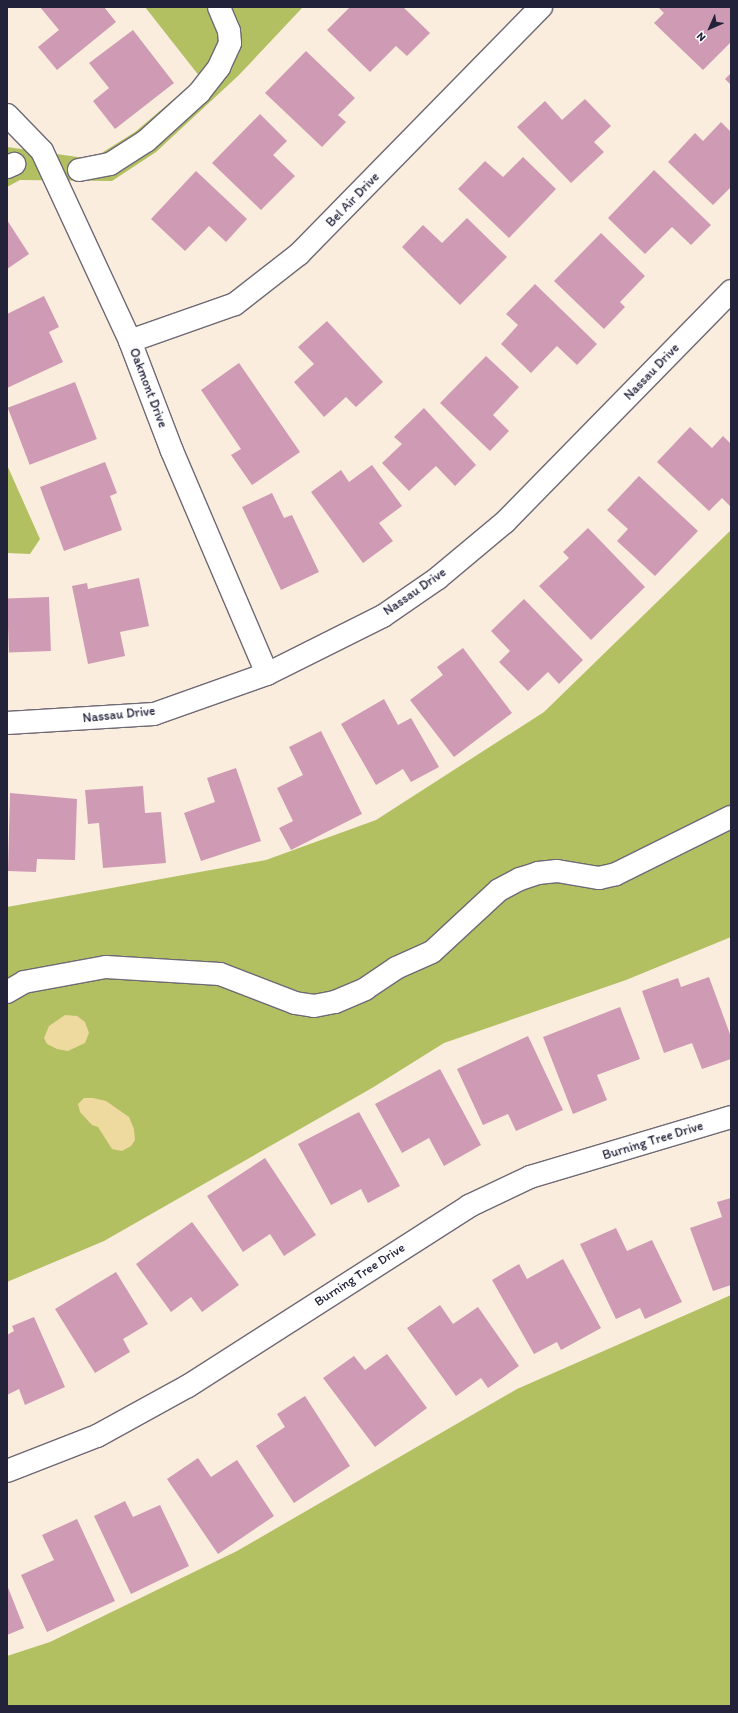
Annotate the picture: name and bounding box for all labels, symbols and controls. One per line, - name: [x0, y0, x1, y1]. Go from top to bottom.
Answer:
- north arrow: [690, 8, 730, 48]
- text: N: [694, 30, 708, 44]
- street label: Bel Air Drive: [323, 169, 383, 231]
- street label: Nassau Drive: [621, 340, 683, 404]
- street label: Oakmont Drive: [126, 346, 170, 430]
- street label: Nassau Drive: [381, 565, 449, 619]
- street label: Nassau Drive: [82, 703, 156, 727]
- street label: Burning Tree Drive: [601, 1118, 705, 1164]
- street label: Burning Tree Drive: [312, 1240, 408, 1310]

